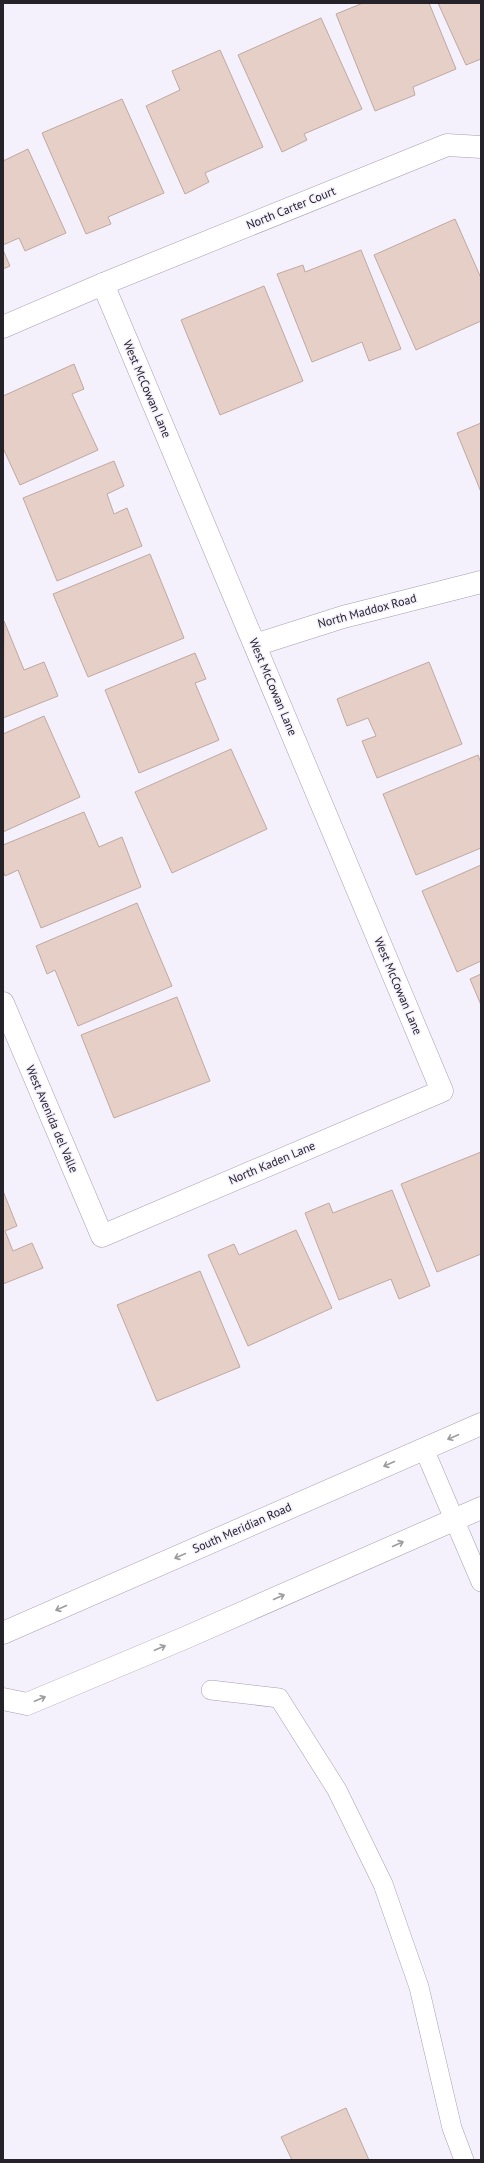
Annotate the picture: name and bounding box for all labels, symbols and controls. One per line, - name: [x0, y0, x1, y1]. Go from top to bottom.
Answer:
- street label: North Carter Court: [244, 183, 338, 232]
- street label: West McCowan Lane: [120, 338, 175, 440]
- street label: North Maddox Road: [316, 590, 418, 631]
- street label: West McCowan Lane: [246, 636, 301, 738]
- street label: West McCowan Lane: [371, 935, 426, 1037]
- street label: West Avenida del Valle: [23, 1063, 82, 1175]
- street label: North Kaden Lane: [226, 1138, 317, 1188]
- one-way arrow: [447, 1433, 459, 1441]
- one-way arrow: [383, 1461, 395, 1469]
- street label: South Meridian Road: [190, 1499, 294, 1556]
- one-way arrow: [392, 1540, 404, 1548]
- one-way arrow: [174, 1553, 186, 1560]
- one-way arrow: [273, 1592, 285, 1600]
- one-way arrow: [55, 1605, 67, 1612]
- one-way arrow: [154, 1644, 166, 1652]
- one-way arrow: [34, 1695, 46, 1702]

